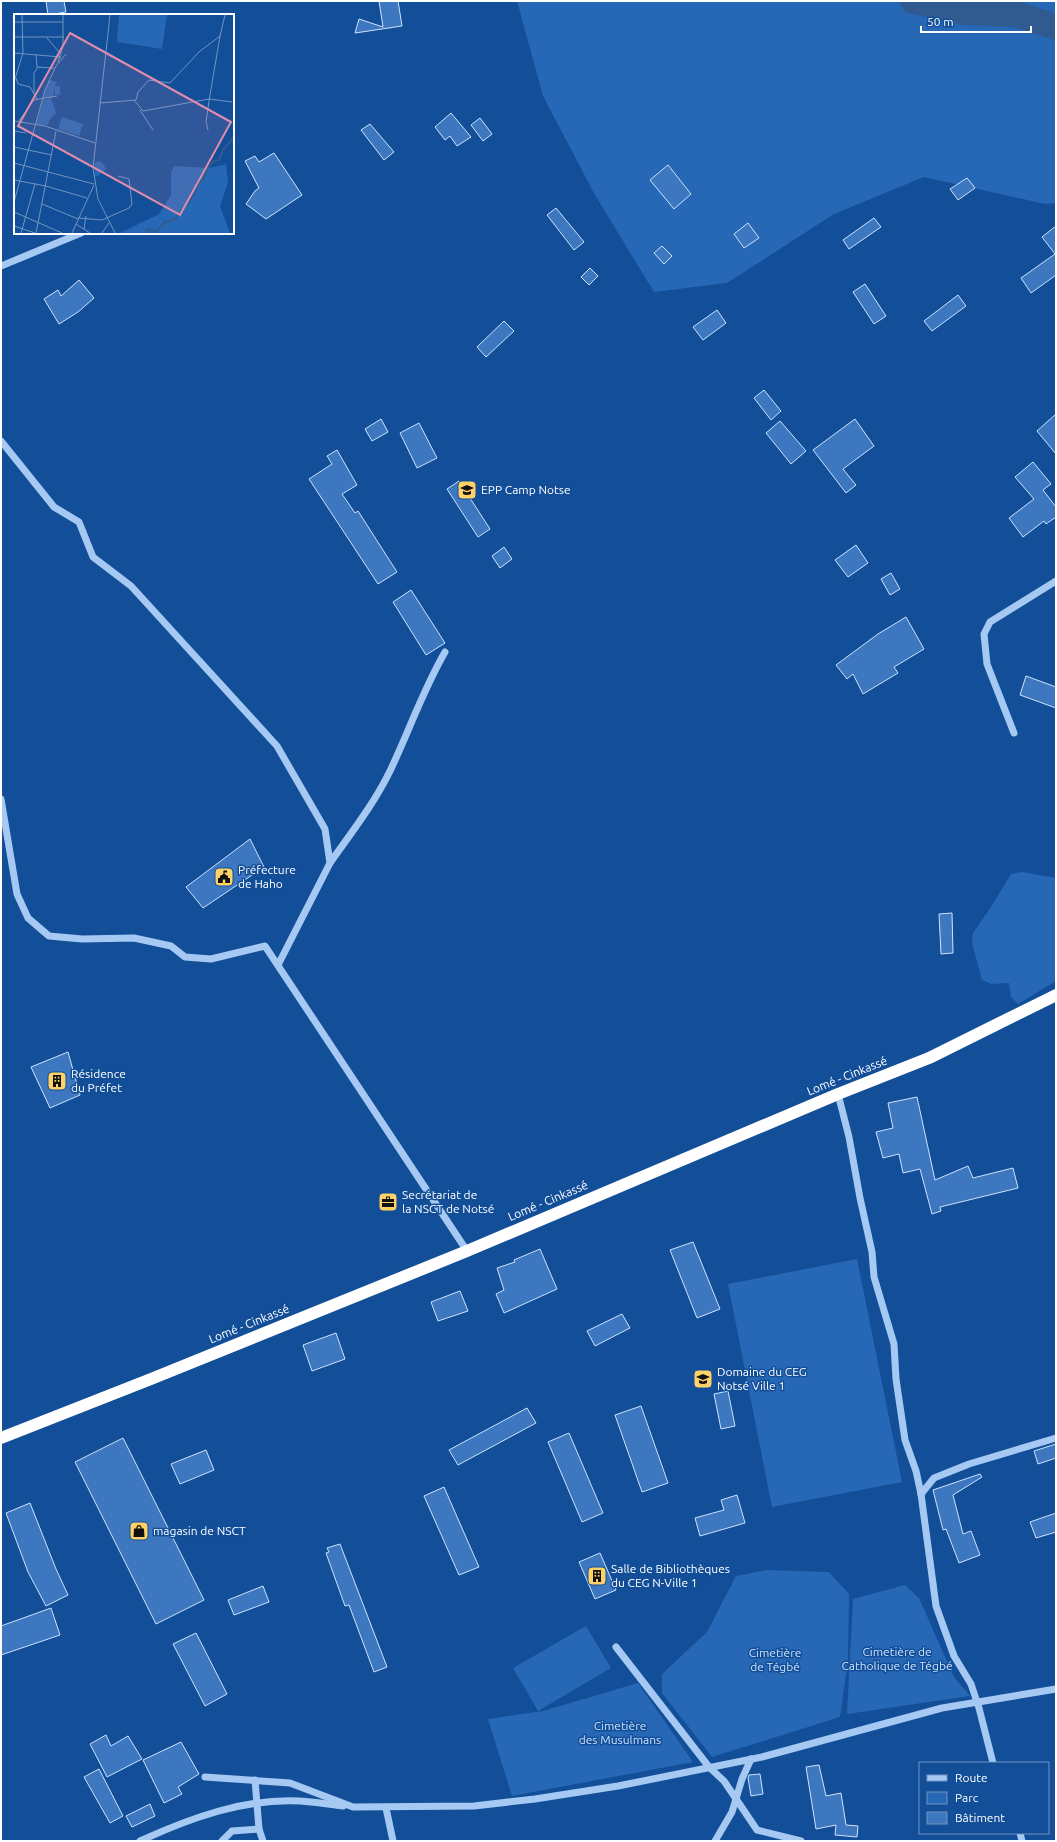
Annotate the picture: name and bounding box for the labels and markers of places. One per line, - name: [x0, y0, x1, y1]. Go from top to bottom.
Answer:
- school or university icon: EPP Camp Notse: [456, 479, 478, 501]
- place label: EPP Camp Notse: [481, 483, 571, 496]
- place label: Préfecture de Haho: [238, 863, 296, 890]
- public building icon: Préfecture de Haho: [213, 866, 235, 888]
- place label: Résidence du Préfet: [71, 1067, 126, 1094]
- building icon: Résidence du Préfet: [46, 1070, 68, 1092]
- place label: Secrétariat de la NSCT de Notsé: [402, 1188, 494, 1215]
- office icon: Secrétariat de la NSCT de Notsé: [377, 1191, 399, 1213]
- place label: Domaine du CEG Notsé Ville 1: [717, 1365, 807, 1392]
- school or university icon: Domaine du CEG Notsé Ville 1: [692, 1368, 714, 1390]
- shop icon: magasin de NSCT: [128, 1520, 150, 1542]
- place label: magasin de NSCT: [153, 1524, 246, 1537]
- place label: Salle de Bibliothèques du CEG N-Ville 1: [611, 1562, 730, 1589]
- building icon: Salle de Bibliothèques du CEG N-Ville 1: [586, 1565, 608, 1587]

